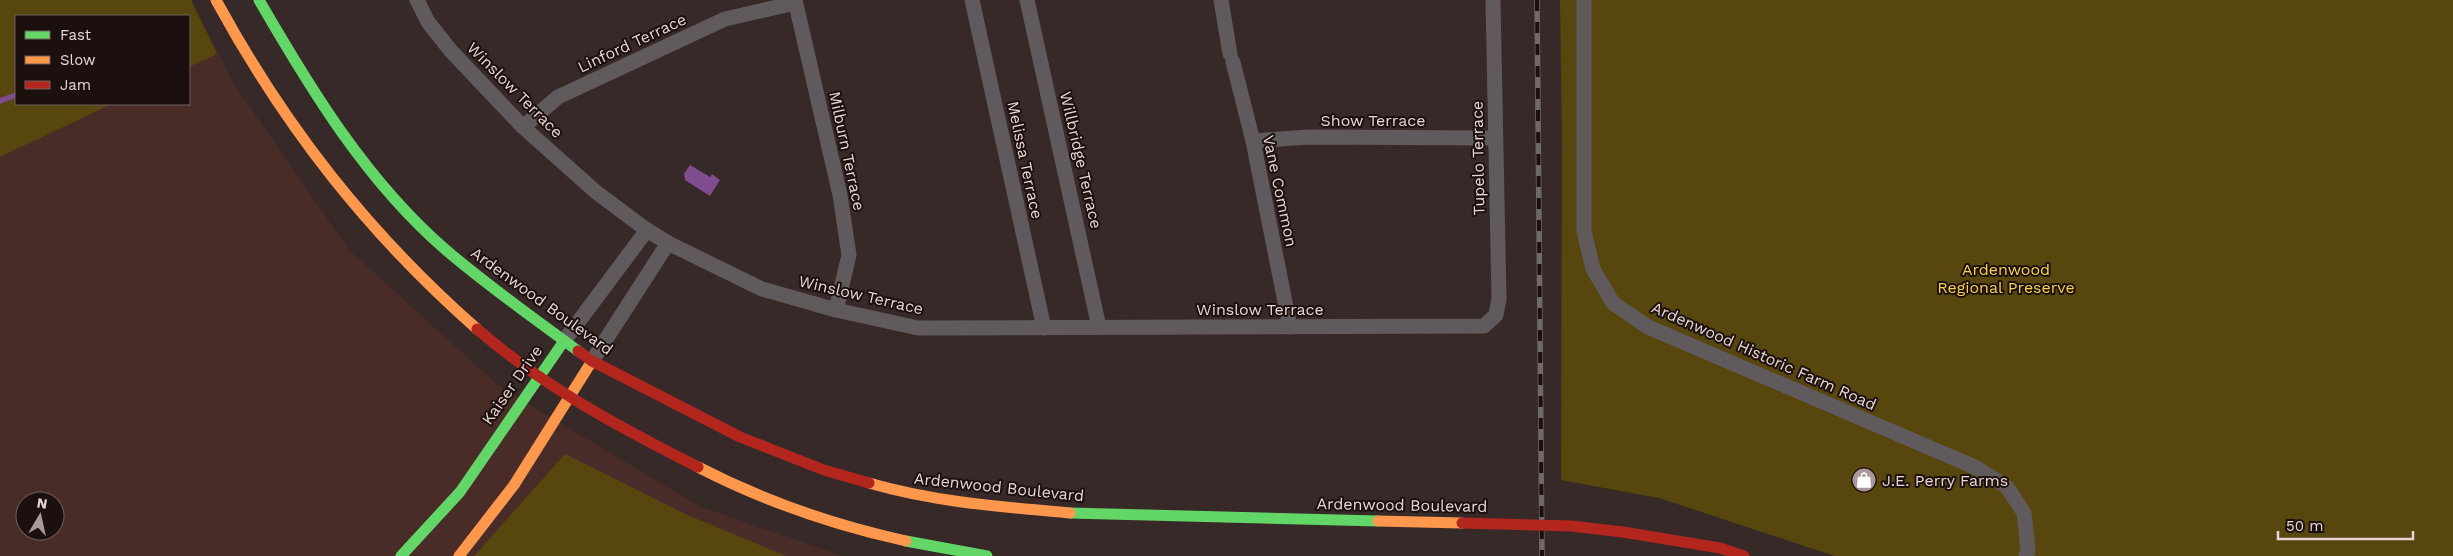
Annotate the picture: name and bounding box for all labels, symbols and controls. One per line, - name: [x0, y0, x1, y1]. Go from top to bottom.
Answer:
- street label: Linford Terrace: [575, 9, 689, 77]
- legend: [15, 15, 190, 105]
- text: Fast: [60, 26, 92, 44]
- street label: Winslow Terrace: [463, 38, 567, 142]
- text: Slow: [60, 51, 96, 69]
- text: Jam: [60, 76, 91, 94]
- street label: Milburn Terrace: [825, 90, 869, 212]
- street label: Willbridge Terrace: [1056, 90, 1106, 230]
- street label: Melissa Terrace: [1003, 99, 1047, 221]
- street label: Tupelo Terrace: [1468, 101, 1488, 215]
- street label: Show Terrace: [1321, 111, 1425, 130]
- street label: Vane Common: [1259, 133, 1301, 249]
- street label: Ardenwood Boulevard: [467, 243, 617, 359]
- park label: Ardenwood Regional Preserve: [1937, 260, 2075, 297]
- street label: Winslow Terrace: [797, 271, 925, 319]
- street label: Ardenwood Historic Farm Road: [1649, 298, 1879, 414]
- street label: Winslow Terrace: [1196, 300, 1324, 319]
- street label: Kaiser Drive: [478, 342, 546, 428]
- shop icon: J.E. Perry Farms: [1851, 467, 1877, 493]
- street label: Ardenwood Boulevard: [913, 469, 1085, 505]
- place label: J.E. Perry Farms: [1882, 471, 2008, 490]
- north arrow: [15, 491, 65, 541]
- text: N: [36, 494, 48, 512]
- street label: Ardenwood Boulevard: [1316, 494, 1488, 516]
- scale bar: [2278, 508, 2413, 540]
- text: 50 m: [2286, 517, 2323, 535]

